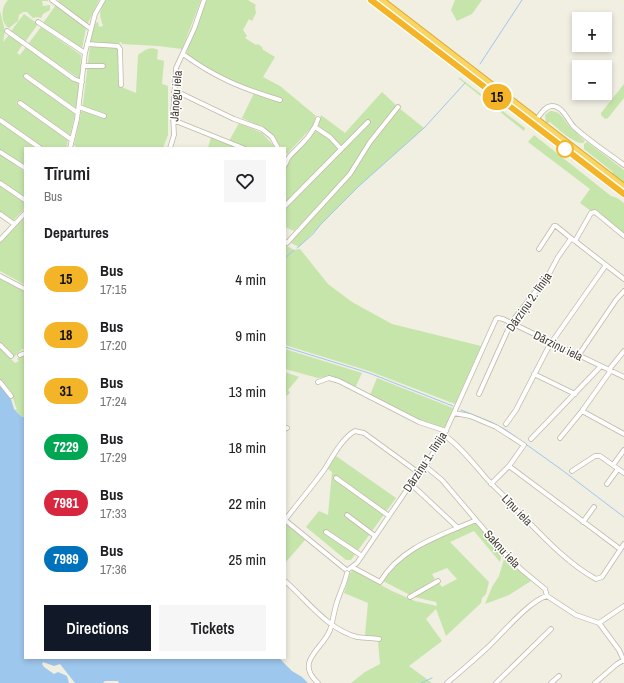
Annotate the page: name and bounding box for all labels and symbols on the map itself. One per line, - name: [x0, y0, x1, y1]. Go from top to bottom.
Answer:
- street label: Jāņogu iela: [166, 70, 186, 122]
- line badge: 15: [479, 84, 515, 110]
- unlabelled marker: [556, 140, 574, 158]
- street label: Dārziņu 2. līnija: [503, 269, 556, 335]
- street label: Dārziņu iela: [531, 327, 586, 365]
- street label: Dārziņu 1. līnija: [400, 428, 451, 495]
- street label: Līņu iela: [498, 491, 536, 530]
- street label: Sakņu iela: [480, 527, 524, 572]

